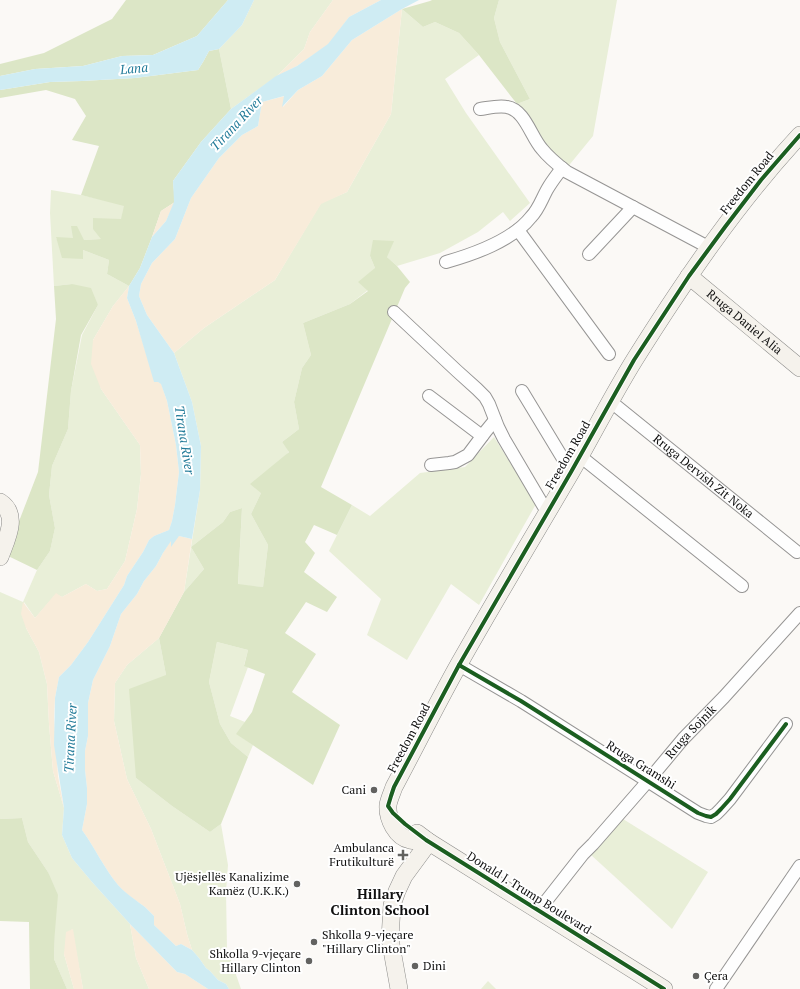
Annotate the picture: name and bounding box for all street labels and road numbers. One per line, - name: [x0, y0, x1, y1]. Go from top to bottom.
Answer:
- street label: Freedom Road: [717, 148, 777, 217]
- street label: Rruga Daniel Alia: [704, 286, 786, 357]
- street label: Freedom Road: [542, 418, 593, 492]
- street label: Rruga Dervish Zit Noka: [650, 431, 757, 521]
- street label: Freedom Road: [384, 700, 433, 775]
- street label: Rruga Sojnik: [662, 701, 720, 762]
- street label: Rruga Gramshi: [604, 737, 679, 792]
- street label: Donald J. Trump Boulevard: [464, 848, 594, 937]

